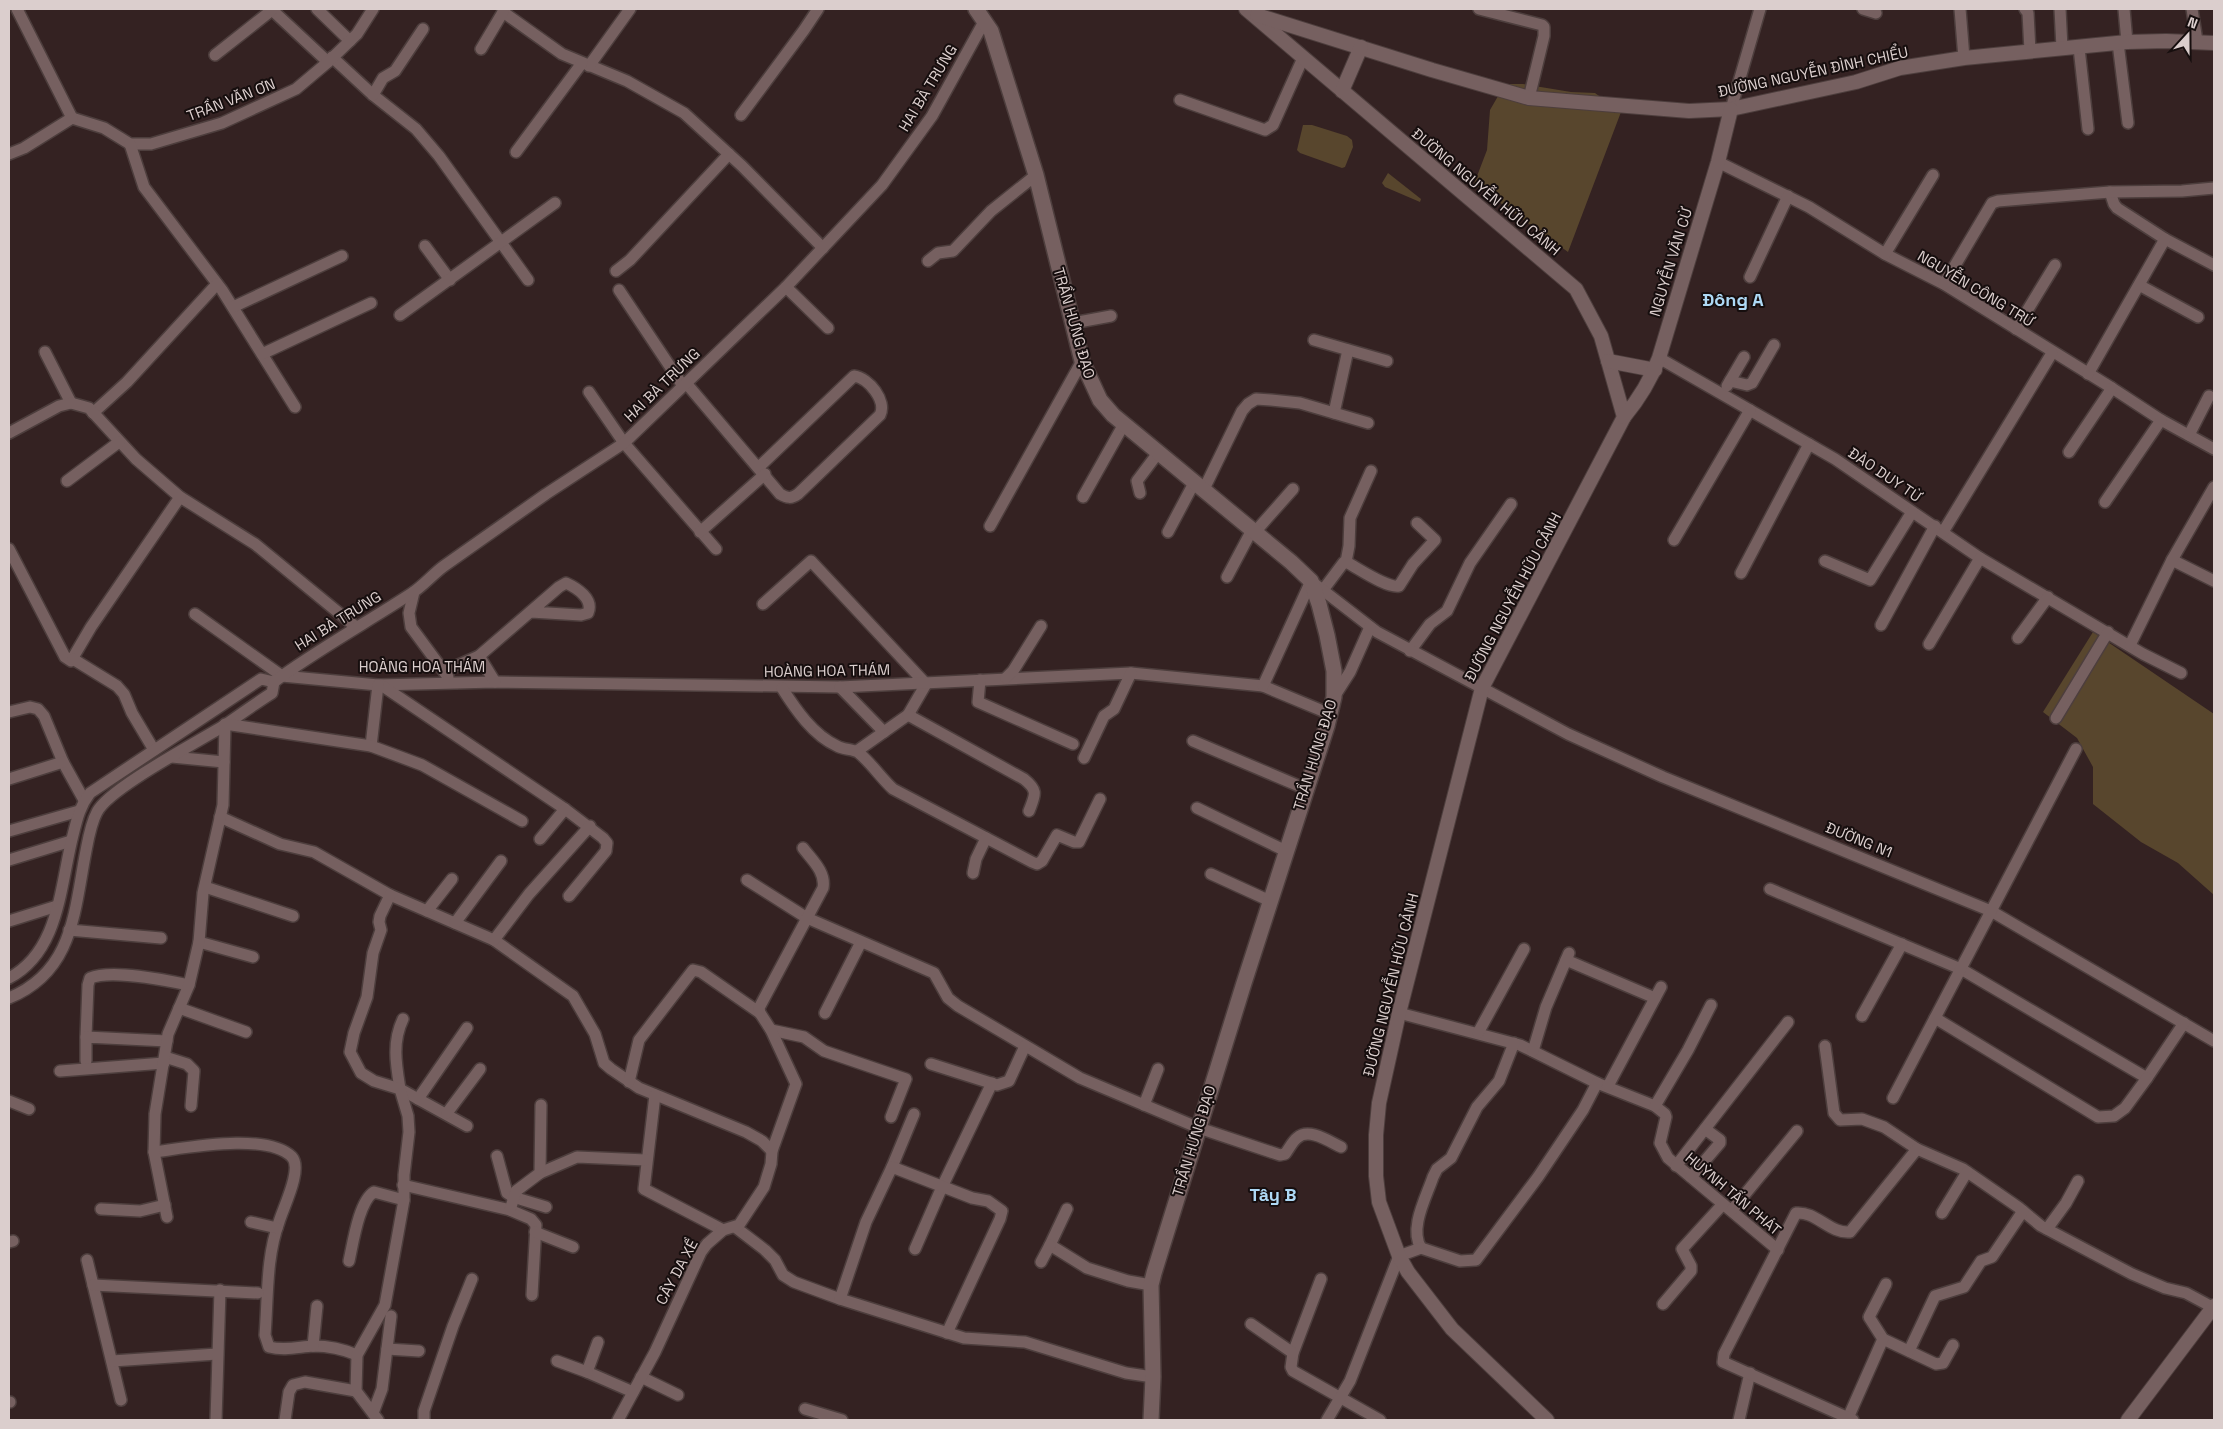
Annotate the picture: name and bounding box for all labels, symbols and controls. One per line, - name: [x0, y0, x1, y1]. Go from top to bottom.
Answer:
- north arrow: [2163, 10, 2213, 60]
- text: N: [2185, 13, 2200, 33]
- street label: ĐƯỜNG NGUYỄN ĐÌNH CHIỂU: [1716, 40, 1910, 101]
- street label: HAI BÀ TRƯNG: [894, 41, 961, 135]
- street label: TRẦN VĂN ƠN: [184, 73, 278, 125]
- street label: ĐƯỜNG NGUYỄN HỮU CẢNH: [1408, 122, 1566, 259]
- street label: NGUYỄN VĂN CỪ: [1643, 204, 1696, 319]
- street label: NGUYỄN CÔNG TRỨ: [1914, 244, 2040, 331]
- street label: TRẦN HƯNG ĐẠO: [1050, 265, 1100, 381]
- district label: Đông A: [1702, 288, 1764, 311]
- street label: HAI BÀ TRƯNG: [620, 344, 704, 426]
- street label: ĐÀO DUY TỪ: [1845, 443, 1926, 506]
- street label: ĐƯỜNG NGUYỄN HỮU CẢNH: [1458, 508, 1565, 684]
- street label: HAI BÀ TRƯNG: [291, 587, 384, 655]
- street label: HOÀNG HOA THÁM: [359, 657, 485, 676]
- street label: HOÀNG HOA THÁM: [764, 660, 890, 681]
- street label: TRẦN HƯNG ĐẠO: [1288, 697, 1340, 813]
- street label: ĐƯỜNG N1: [1823, 818, 1895, 861]
- street label: ĐƯỜNG NGUYỄN HỮU CẢNH: [1357, 891, 1423, 1079]
- street label: TRẦN HƯNG ĐẠO: [1167, 1083, 1219, 1199]
- street label: HUỲNH TẤN PHÁT: [1682, 1147, 1786, 1239]
- district label: Tây B: [1250, 1183, 1296, 1206]
- street label: CÂY DA XỀ: [650, 1235, 702, 1308]

